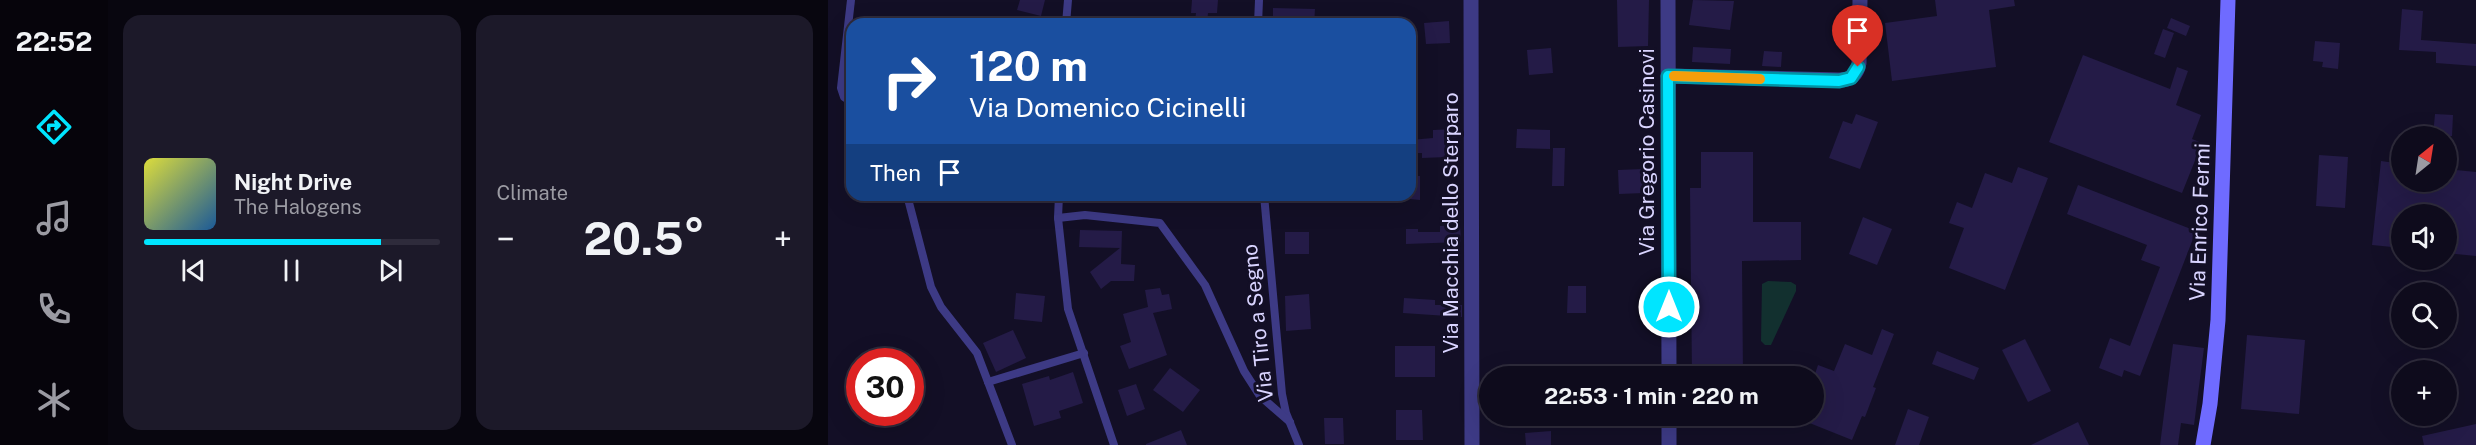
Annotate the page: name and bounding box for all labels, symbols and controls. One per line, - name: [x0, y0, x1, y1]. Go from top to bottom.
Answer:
- pin: [1832, 5, 1883, 67]
- icon: arrive: [1841, 14, 1874, 47]
- text: 22:52: [16, 25, 92, 57]
- text: 120 m: [969, 41, 1088, 90]
- icon: right: [870, 42, 948, 120]
- street label: Via Gregorio Casinovi: [1634, 48, 1659, 256]
- text: Via Domenico Cicinelli: [969, 91, 1246, 123]
- street label: Via Macchia dello Sterparo: [1438, 92, 1463, 354]
- icon: directions: [33, 106, 75, 148]
- north arrow: [2391, 126, 2457, 192]
- map controls: [2391, 126, 2457, 426]
- street label: Via Enrico Fermi: [2184, 143, 2215, 301]
- icon: arrive: [933, 156, 966, 189]
- text: Then: [870, 160, 921, 186]
- text: Night Drive: [234, 169, 352, 195]
- text: Climate: [497, 181, 568, 205]
- text: The Halogens: [234, 195, 362, 219]
- icon: music: [33, 197, 75, 239]
- button: sound: [2391, 204, 2457, 270]
- text: 20.5°: [584, 212, 705, 265]
- text: −: [497, 220, 515, 258]
- text: +: [774, 220, 792, 258]
- street label: Via Tiro a Segno: [1237, 243, 1278, 403]
- icon: previous: [177, 254, 210, 287]
- icon: pause: [275, 254, 308, 287]
- icon: next: [374, 254, 407, 287]
- position arrow: [1637, 275, 1701, 339]
- button: search: [2391, 282, 2457, 348]
- icon: phone: [33, 288, 75, 330]
- speed limit sign: 30: [846, 348, 924, 426]
- button: +: [2391, 360, 2457, 426]
- icon: climate: [33, 379, 75, 421]
- text: 22:53 · 1 min · 220 m: [1544, 383, 1759, 409]

